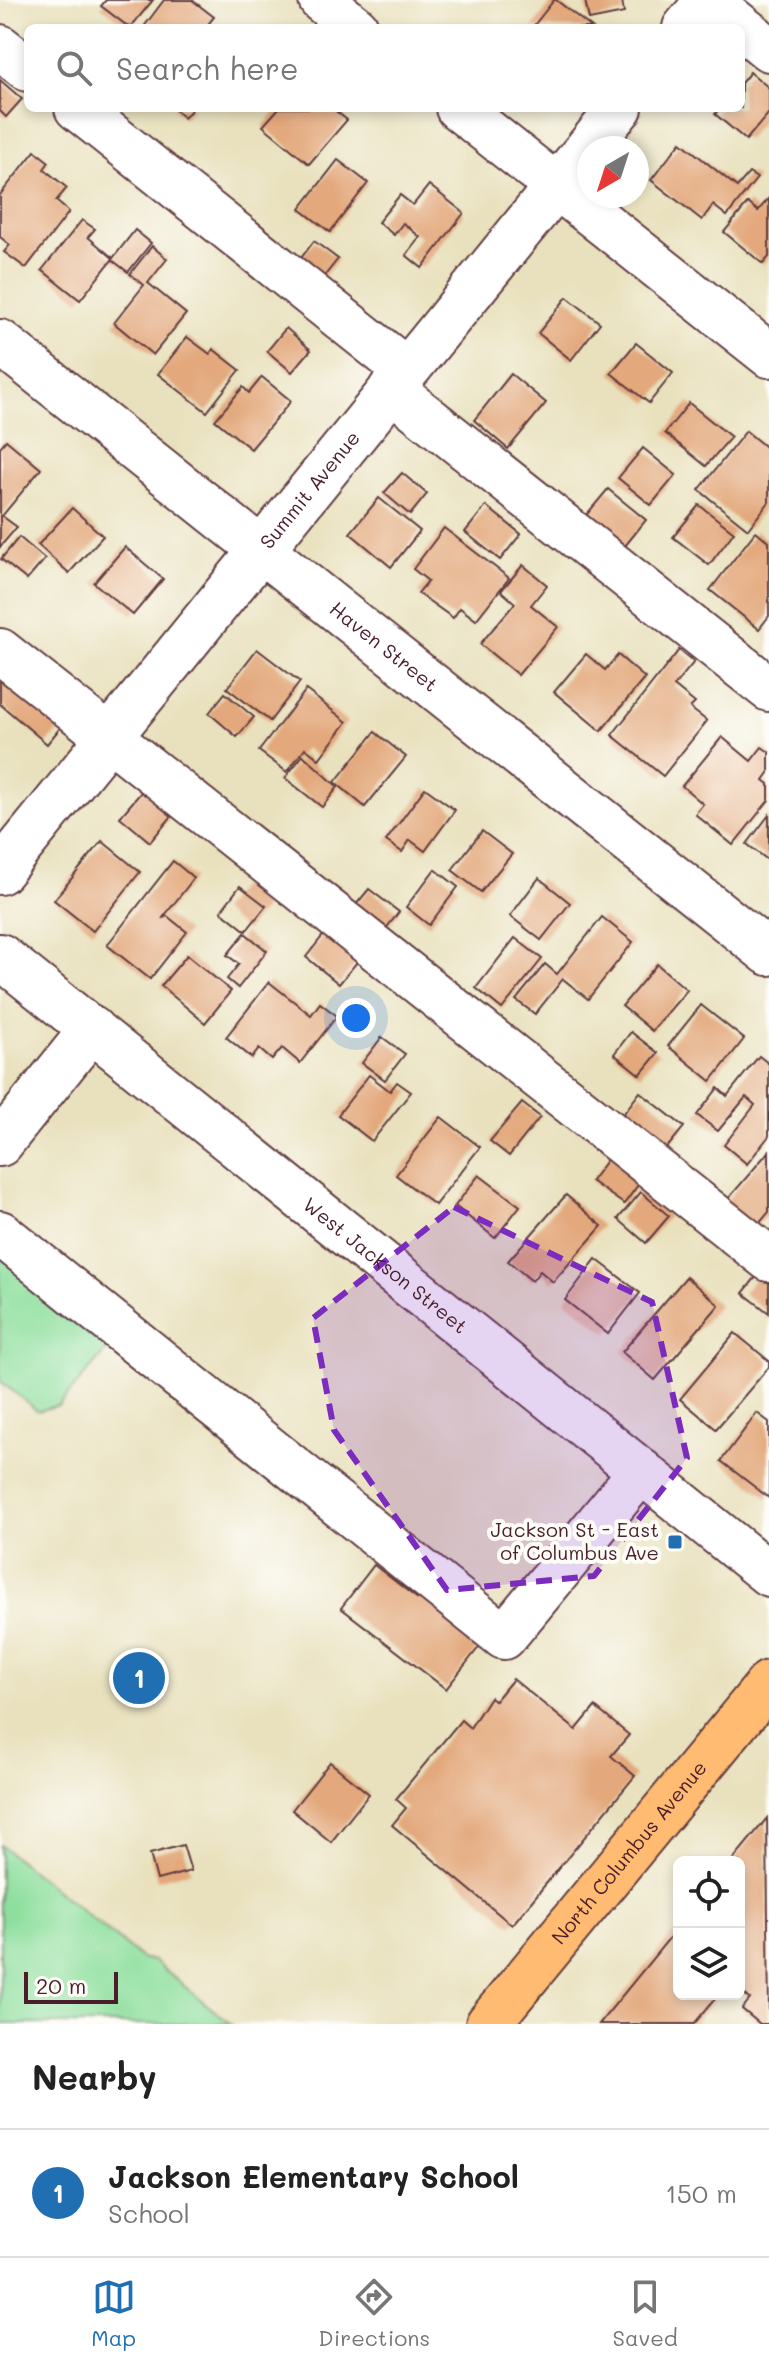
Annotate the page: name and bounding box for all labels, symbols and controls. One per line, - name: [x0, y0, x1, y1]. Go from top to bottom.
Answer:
- search box: [24, 24, 745, 112]
- icon: search: [52, 46, 96, 90]
- text: Search here: [116, 48, 299, 88]
- north arrow: [577, 136, 649, 208]
- street label: Summit Avenue: [254, 425, 365, 554]
- street label: Haven Street: [325, 595, 444, 697]
- your location: [336, 998, 376, 1038]
- street label: West Jackson Street: [298, 1191, 473, 1339]
- place label: Jackson St - East of Columbus Ave: [490, 1516, 659, 1565]
- marker: Jackson St - East of Columbus Ave: [666, 1533, 684, 1551]
- pin: 1: [113, 1648, 165, 1708]
- street label: North Columbus Avenue: [545, 1755, 712, 1949]
- map controls: [673, 1856, 745, 2000]
- button: locate: [673, 1856, 745, 1928]
- button: layers: [673, 1928, 745, 2000]
- scale bar: [24, 1968, 118, 2004]
- text: 20 m: [36, 1971, 86, 2000]
- text: Nearby: [32, 2054, 157, 2099]
- text: Jackson Elementary School: [108, 2156, 519, 2196]
- text: 1: [52, 2176, 64, 2210]
- text: 150 m: [665, 2176, 737, 2210]
- text: School: [108, 2196, 190, 2230]
- tab: Map: [91, 2275, 136, 2352]
- tab: Directions: [318, 2275, 430, 2352]
- tab: Saved: [613, 2275, 678, 2352]

